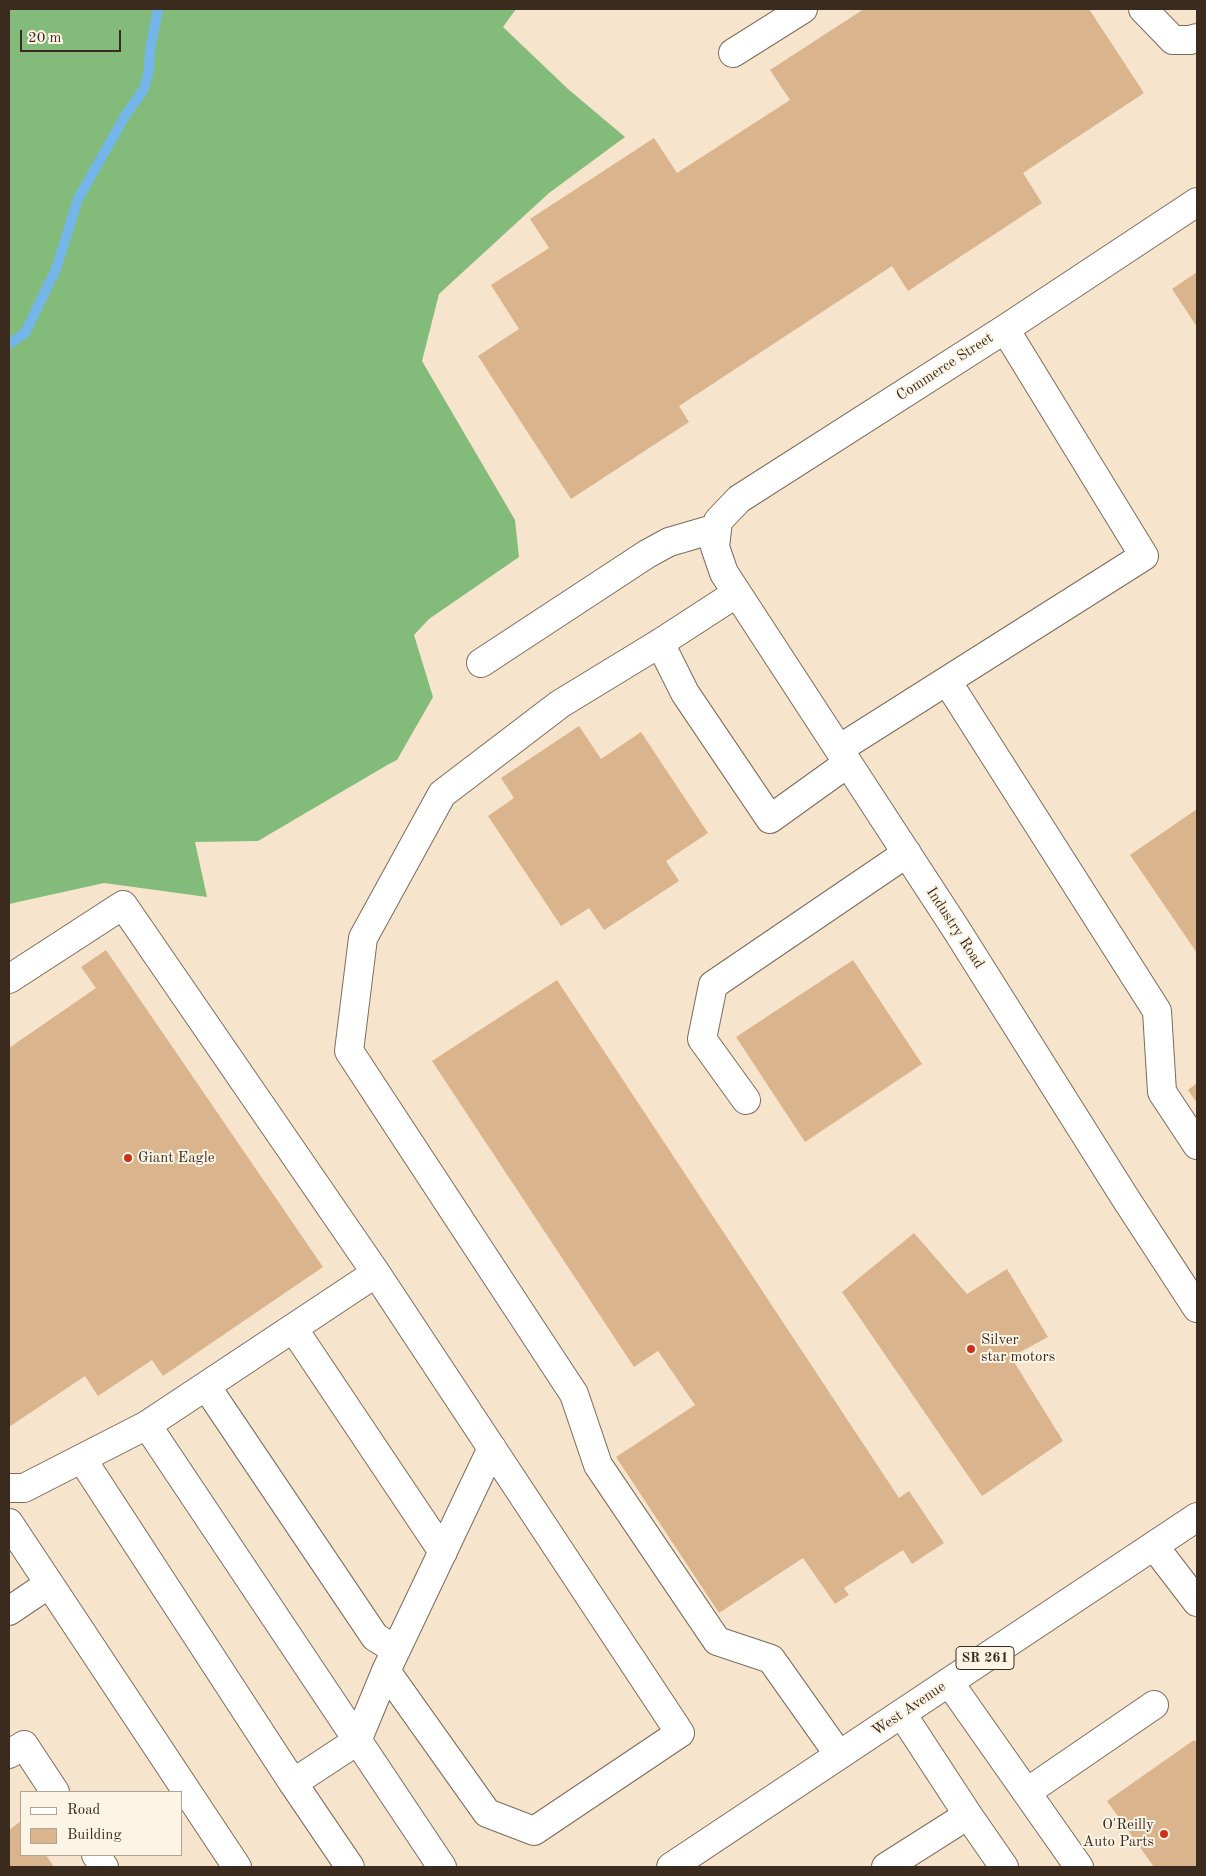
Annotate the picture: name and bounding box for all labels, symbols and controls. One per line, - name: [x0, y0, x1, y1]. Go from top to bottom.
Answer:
- scale bar: [22, 20, 124, 52]
- text: 20 m: [28, 31, 62, 46]
- street label: Commerce Street: [893, 329, 997, 405]
- street label: Industry Road: [922, 884, 988, 972]
- place label: Giant Eagle: [138, 1149, 215, 1167]
- marker: Giant Eagle: [122, 1152, 134, 1164]
- place label: Silver star motors: [981, 1331, 1055, 1366]
- marker: Silver star motors: [965, 1343, 977, 1355]
- road number: SR 261: [956, 1646, 1014, 1670]
- street label: West Avenue: [869, 1678, 949, 1740]
- legend: [20, 1791, 182, 1856]
- text: Road: [67, 1803, 100, 1818]
- place label: O'Reilly Auto Parts: [1083, 1816, 1154, 1851]
- text: Building: [67, 1828, 122, 1843]
- marker: O'Reilly Auto Parts: [1158, 1828, 1170, 1840]

